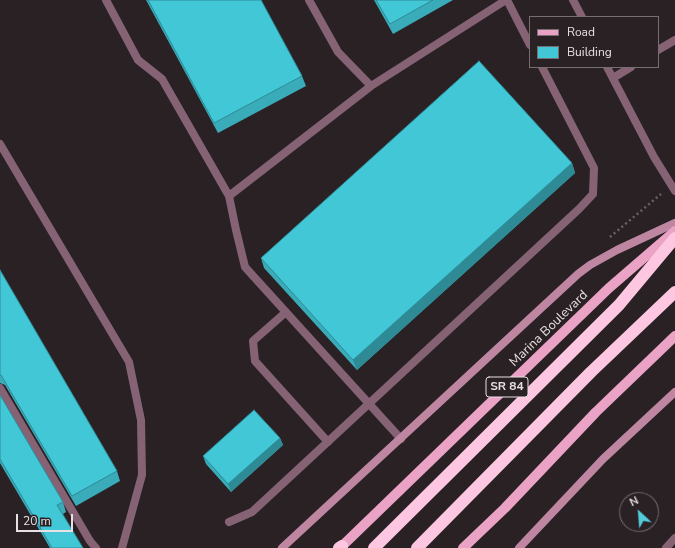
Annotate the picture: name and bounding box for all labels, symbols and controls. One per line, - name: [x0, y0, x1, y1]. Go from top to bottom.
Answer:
- legend: [529, 16, 659, 68]
- text: Road: [567, 24, 595, 40]
- text: Building: [567, 44, 612, 60]
- street label: Marina Boulevard: [507, 288, 591, 370]
- road number: SR 84: [486, 377, 528, 397]
- north arrow: [619, 492, 659, 532]
- text: N: [627, 493, 641, 510]
- scale bar: [18, 506, 75, 532]
- text: 20 m: [23, 513, 51, 529]

